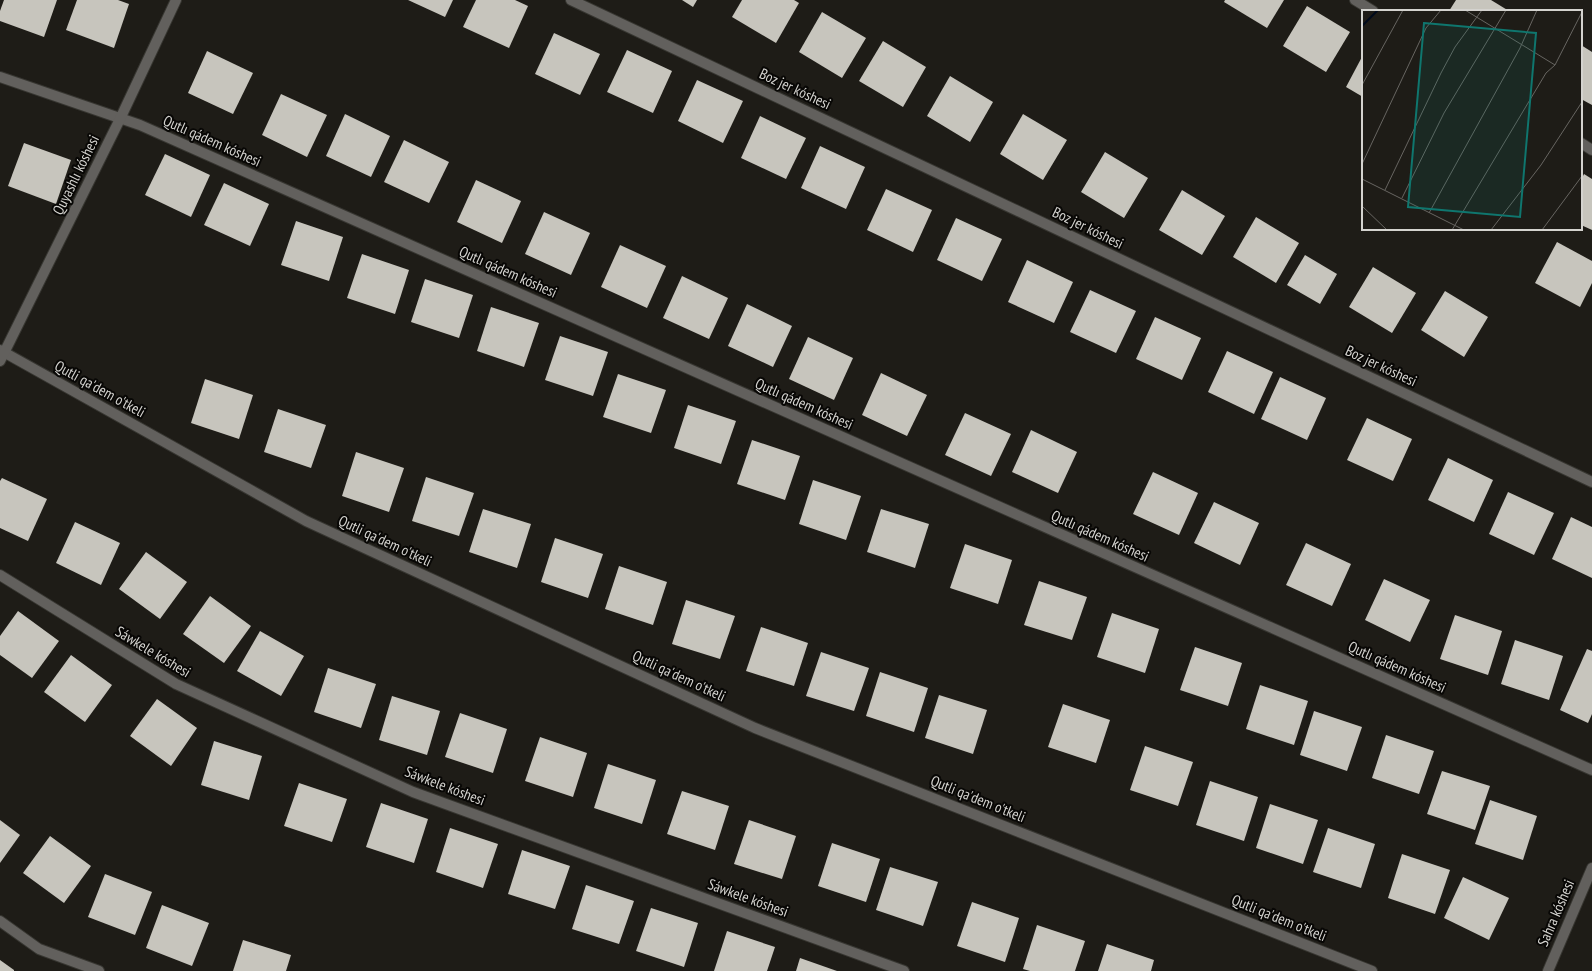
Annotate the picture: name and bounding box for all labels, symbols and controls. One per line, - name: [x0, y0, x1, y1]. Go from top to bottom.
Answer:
- inset map: [1362, 10, 1582, 230]
- street label: Boz jer kóshesi: [756, 64, 834, 113]
- street label: Qutlı qádem kóshesi: [160, 110, 264, 171]
- street label: Quyashlı kóshesi: [48, 132, 103, 218]
- street label: Boz jer kóshesi: [1050, 202, 1127, 253]
- street label: Qutlı qádem kóshesi: [456, 241, 560, 302]
- street label: Boz jer kóshesi: [1342, 341, 1420, 390]
- street label: Qutli qa'dem o'tkeli: [52, 356, 149, 421]
- street label: Qutlı qádem kóshesi: [752, 373, 856, 434]
- street label: Qutlı qádem kóshesi: [1048, 505, 1152, 566]
- street label: Qutli qa'dem o'tkeli: [336, 511, 435, 570]
- street label: Sáwkele kóshesi: [112, 622, 194, 681]
- street label: Qutlı qádem kóshesi: [1345, 636, 1449, 697]
- street label: Qutli qa'dem o'tkeli: [630, 646, 729, 705]
- street label: Sáwkele kóshesi: [402, 762, 488, 810]
- street label: Qutli qa'dem o'tkeli: [928, 771, 1028, 826]
- street label: Sáwkele kóshesi: [705, 874, 791, 921]
- street label: Sahra kóshesi: [1533, 877, 1578, 949]
- street label: Qutli qa'dem o'tkeli: [1229, 890, 1329, 945]

